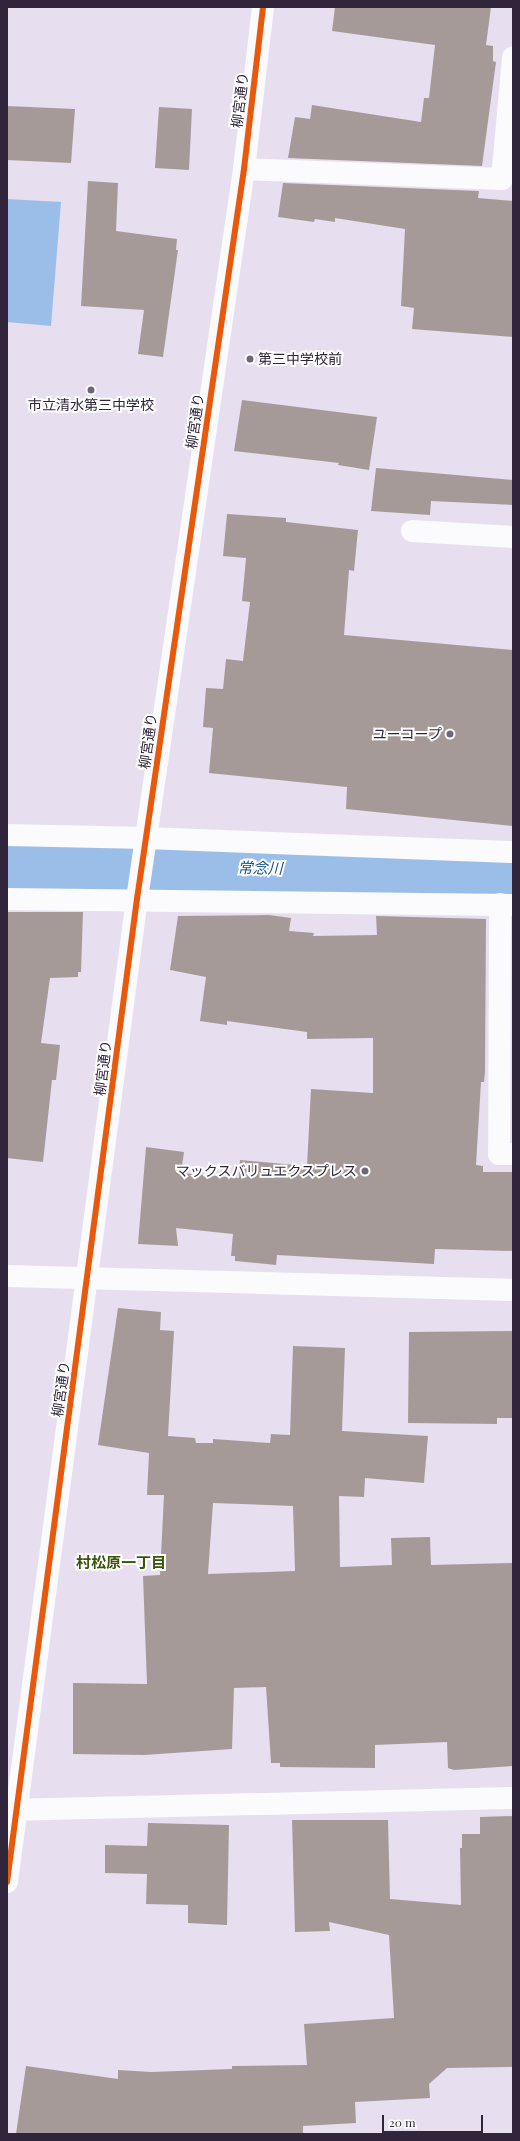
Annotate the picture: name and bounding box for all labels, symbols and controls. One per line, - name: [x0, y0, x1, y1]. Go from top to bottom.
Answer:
- street label: 柳宮通り: [228, 71, 252, 129]
- place label: 第三中学校前: [258, 351, 342, 367]
- marker: 第三中学校前: [245, 354, 255, 364]
- marker: 市立清水第三中学校: [86, 385, 96, 395]
- street label: 柳宮通り: [183, 392, 207, 450]
- place label: 市立清水第三中学校: [28, 397, 154, 413]
- street label: 柳宮通り: [136, 712, 160, 770]
- place label: ユーコープ: [372, 726, 442, 742]
- marker: ユーコープ: [445, 729, 455, 739]
- water label: 常念川: [237, 859, 283, 877]
- street label: 柳宮通り: [91, 1039, 115, 1097]
- place label: マックスバリュエクスプレス: [175, 1163, 357, 1179]
- marker: マックスバリュエクスプレス: [360, 1166, 370, 1176]
- street label: 柳宮通り: [49, 1360, 73, 1418]
- district label: 村松原一丁目: [76, 1554, 166, 1572]
- scale bar: [384, 2107, 485, 2133]
- text: 20 m: [389, 2114, 416, 2130]

